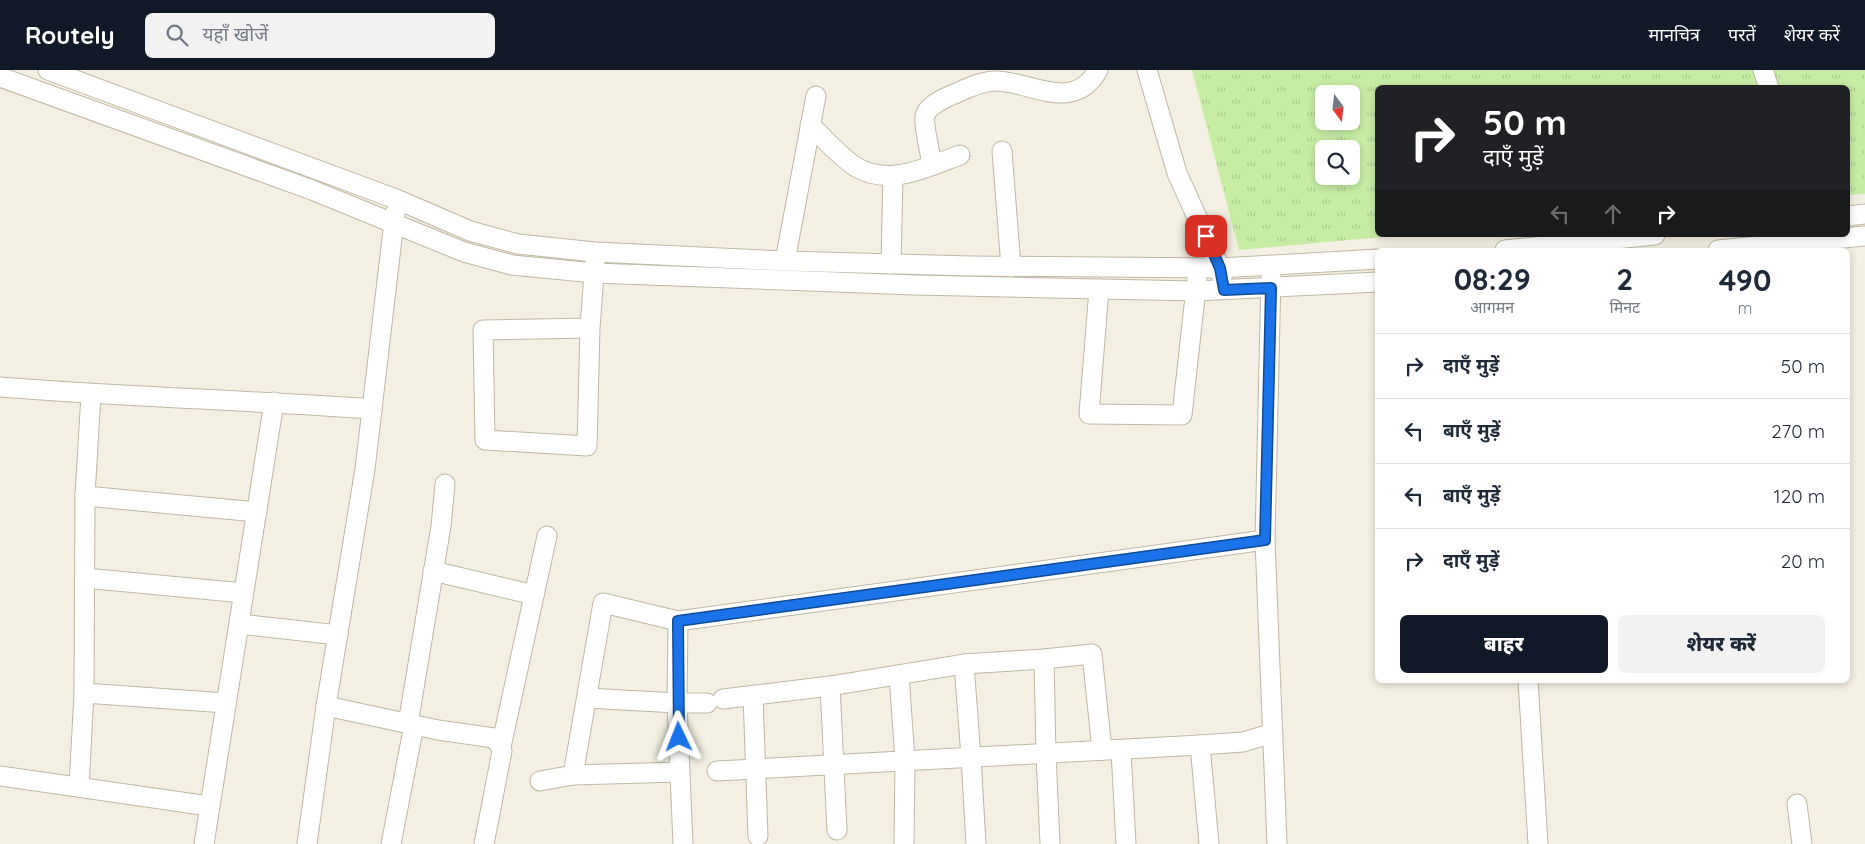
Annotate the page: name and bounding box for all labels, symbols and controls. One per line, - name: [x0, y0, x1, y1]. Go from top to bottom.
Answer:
- search box: [145, 13, 495, 58]
- text: Routely: [25, 20, 115, 50]
- icon: search: [163, 21, 191, 49]
- text: यहाँ खोजें: [203, 22, 268, 46]
- text: मानचित्र: [1649, 23, 1700, 46]
- text: परतें: [1728, 23, 1756, 46]
- text: शेयर करें: [1784, 23, 1840, 46]
- north arrow: [1315, 85, 1360, 130]
- map controls: [1315, 85, 1360, 185]
- text: 50 m: [1483, 100, 1567, 144]
- icon: right: [1400, 105, 1465, 170]
- button: search: [1315, 140, 1360, 185]
- text: दाएँ मुड़ें: [1483, 143, 1543, 171]
- icon: left: [1546, 200, 1574, 228]
- icon: ahead: [1599, 200, 1627, 228]
- icon: right: [1652, 200, 1680, 228]
- pin: [1185, 215, 1227, 257]
- icon: arrive: [1192, 222, 1220, 250]
- text: 08:29: [1454, 260, 1531, 298]
- text: 2: [1616, 260, 1633, 298]
- text: 490: [1719, 261, 1771, 299]
- text: आगमन: [1470, 297, 1514, 317]
- text: मिनट: [1609, 297, 1640, 317]
- text: m: [1738, 298, 1752, 318]
- icon: right: [1400, 352, 1428, 380]
- text: दाएँ मुड़ें: [1443, 353, 1499, 377]
- text: 50 m: [1781, 354, 1825, 378]
- icon: left: [1400, 417, 1428, 445]
- text: बाएँ मुड़ें: [1443, 418, 1500, 442]
- text: 270 m: [1771, 419, 1825, 443]
- icon: left: [1400, 482, 1428, 510]
- text: बाएँ मुड़ें: [1443, 483, 1500, 507]
- text: 120 m: [1774, 484, 1825, 508]
- icon: right: [1400, 547, 1428, 575]
- text: दाएँ मुड़ें: [1443, 548, 1499, 572]
- text: 20 m: [1781, 549, 1825, 573]
- button: बाहर: [1400, 615, 1608, 673]
- button: शेयर करें: [1618, 615, 1825, 673]
- position arrow: [652, 710, 704, 762]

